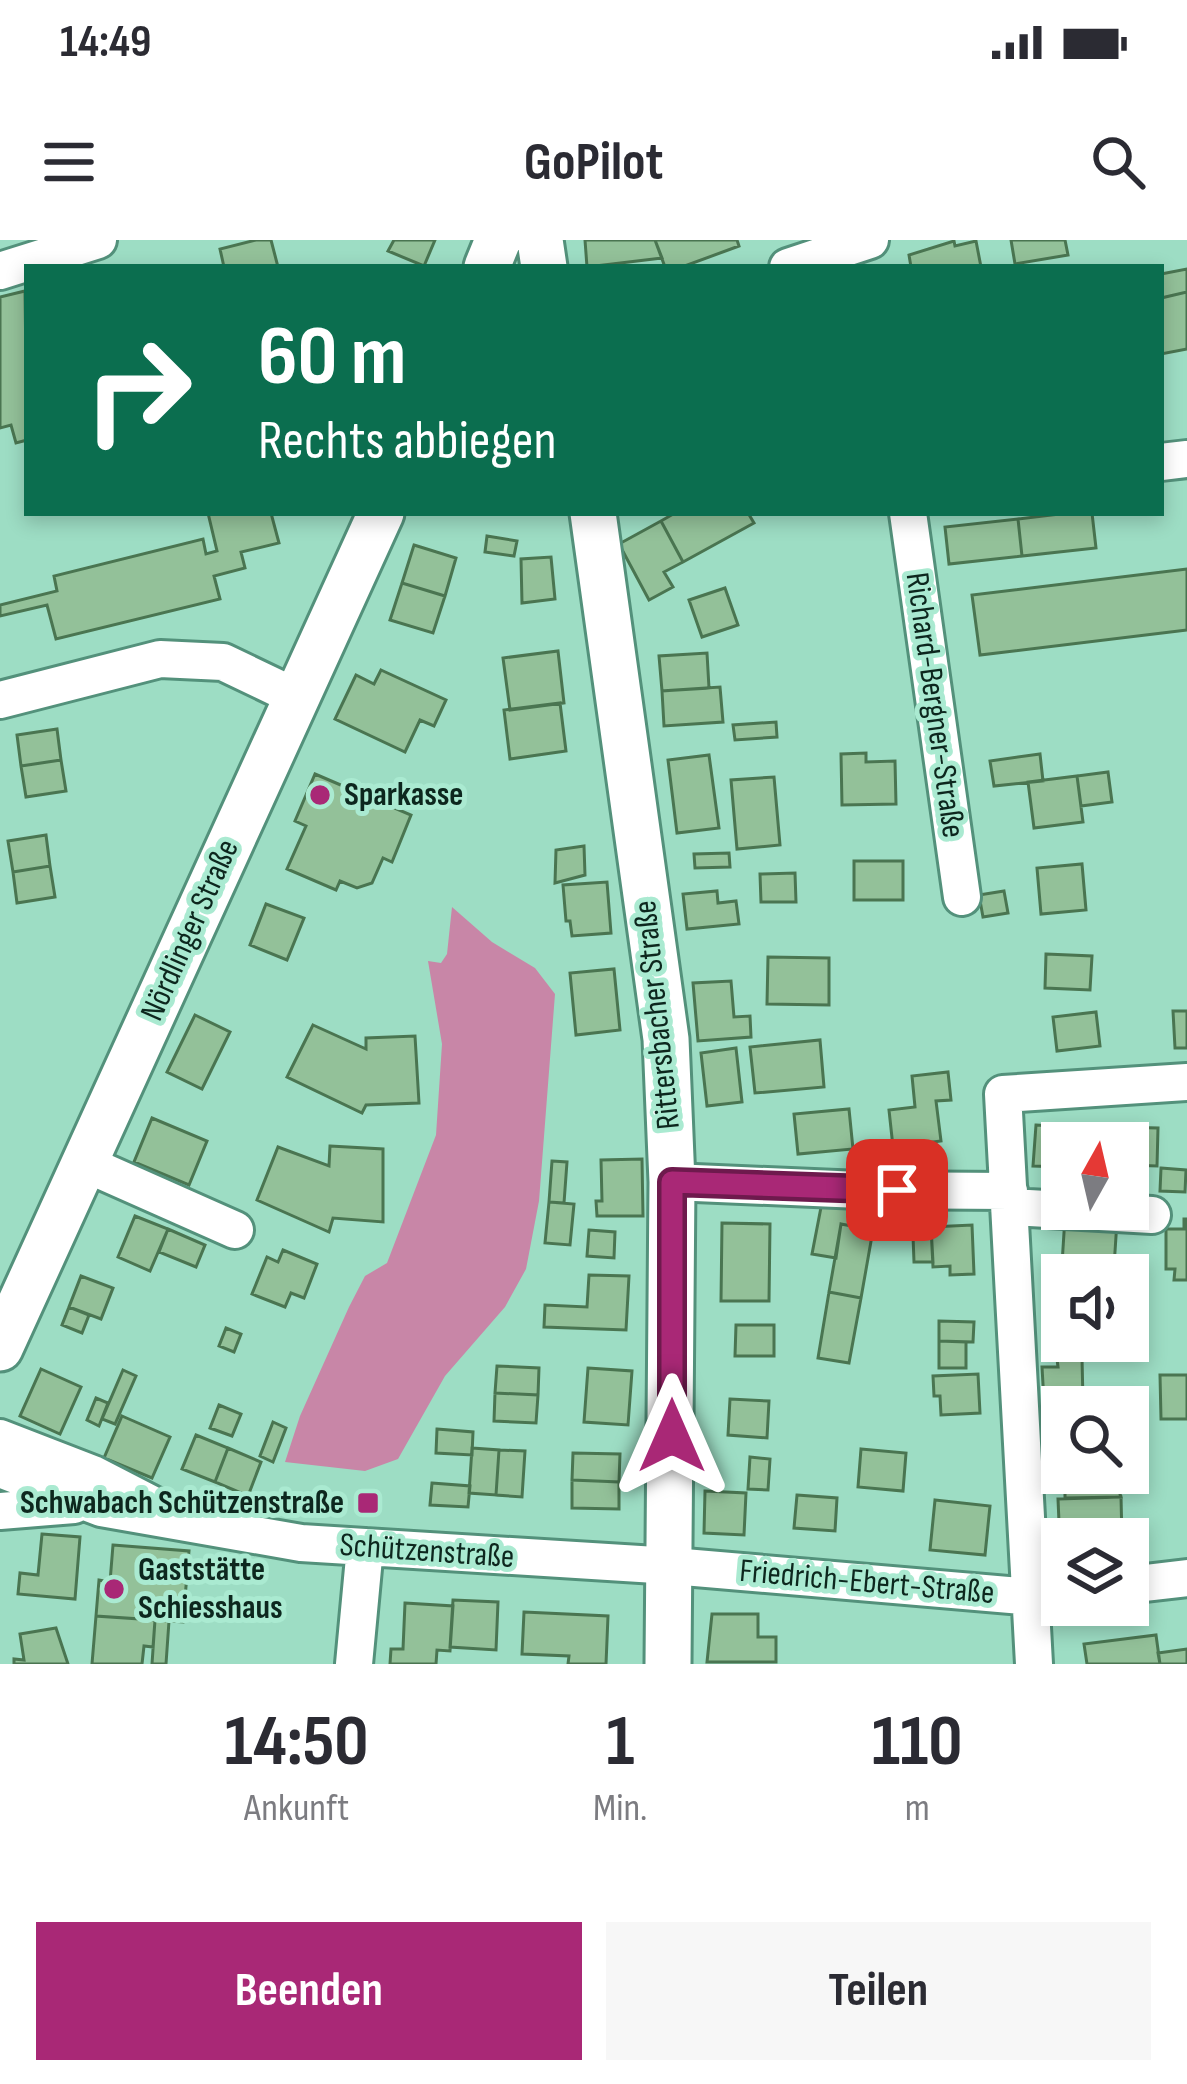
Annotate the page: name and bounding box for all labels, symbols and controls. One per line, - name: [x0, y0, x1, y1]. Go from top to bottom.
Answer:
- text: 14:49: [60, 15, 151, 70]
- icon: menu: [36, 129, 102, 195]
- icon: search: [1085, 129, 1151, 195]
- text: GoPilot: [524, 130, 663, 195]
- text: 60 m: [258, 307, 406, 408]
- icon: right: [60, 312, 216, 468]
- text: Rechts abbiegen: [258, 409, 557, 474]
- street label: Richard-Bergner-Straße: [897, 570, 973, 840]
- place label: Sparkasse: [344, 775, 463, 815]
- marker: Sparkasse: [307, 782, 333, 808]
- street label: Nördlinger Straße: [132, 833, 248, 1027]
- street label: Rittersbacher Straße: [625, 899, 689, 1131]
- north arrow: [1041, 1122, 1149, 1230]
- map controls: [1041, 1122, 1149, 1626]
- pin: [846, 1139, 948, 1241]
- icon: arrive: [864, 1157, 930, 1223]
- button: sound: [1041, 1254, 1149, 1362]
- position arrow: [609, 1373, 735, 1499]
- button: search: [1041, 1386, 1149, 1494]
- place label: Schwabach Schützenstraße: [20, 1483, 344, 1523]
- marker: Schwabach Schützenstraße: [355, 1490, 381, 1516]
- button: layers: [1041, 1518, 1149, 1626]
- street label: Schützenstraße: [338, 1525, 516, 1577]
- place label: Gaststätte Schiesshaus: [138, 1550, 283, 1628]
- street label: Friedrich-Ebert-Straße: [738, 1551, 996, 1613]
- marker: Gaststätte Schiesshaus: [101, 1576, 127, 1602]
- text: 14:50: [224, 1699, 369, 1786]
- text: 1: [606, 1699, 634, 1786]
- text: 110: [872, 1699, 963, 1786]
- text: Ankunft: [244, 1785, 349, 1832]
- text: Min.: [593, 1785, 647, 1832]
- text: m: [905, 1785, 930, 1832]
- button: Beenden: [36, 1922, 582, 2060]
- button: Teilen: [606, 1922, 1151, 2060]

